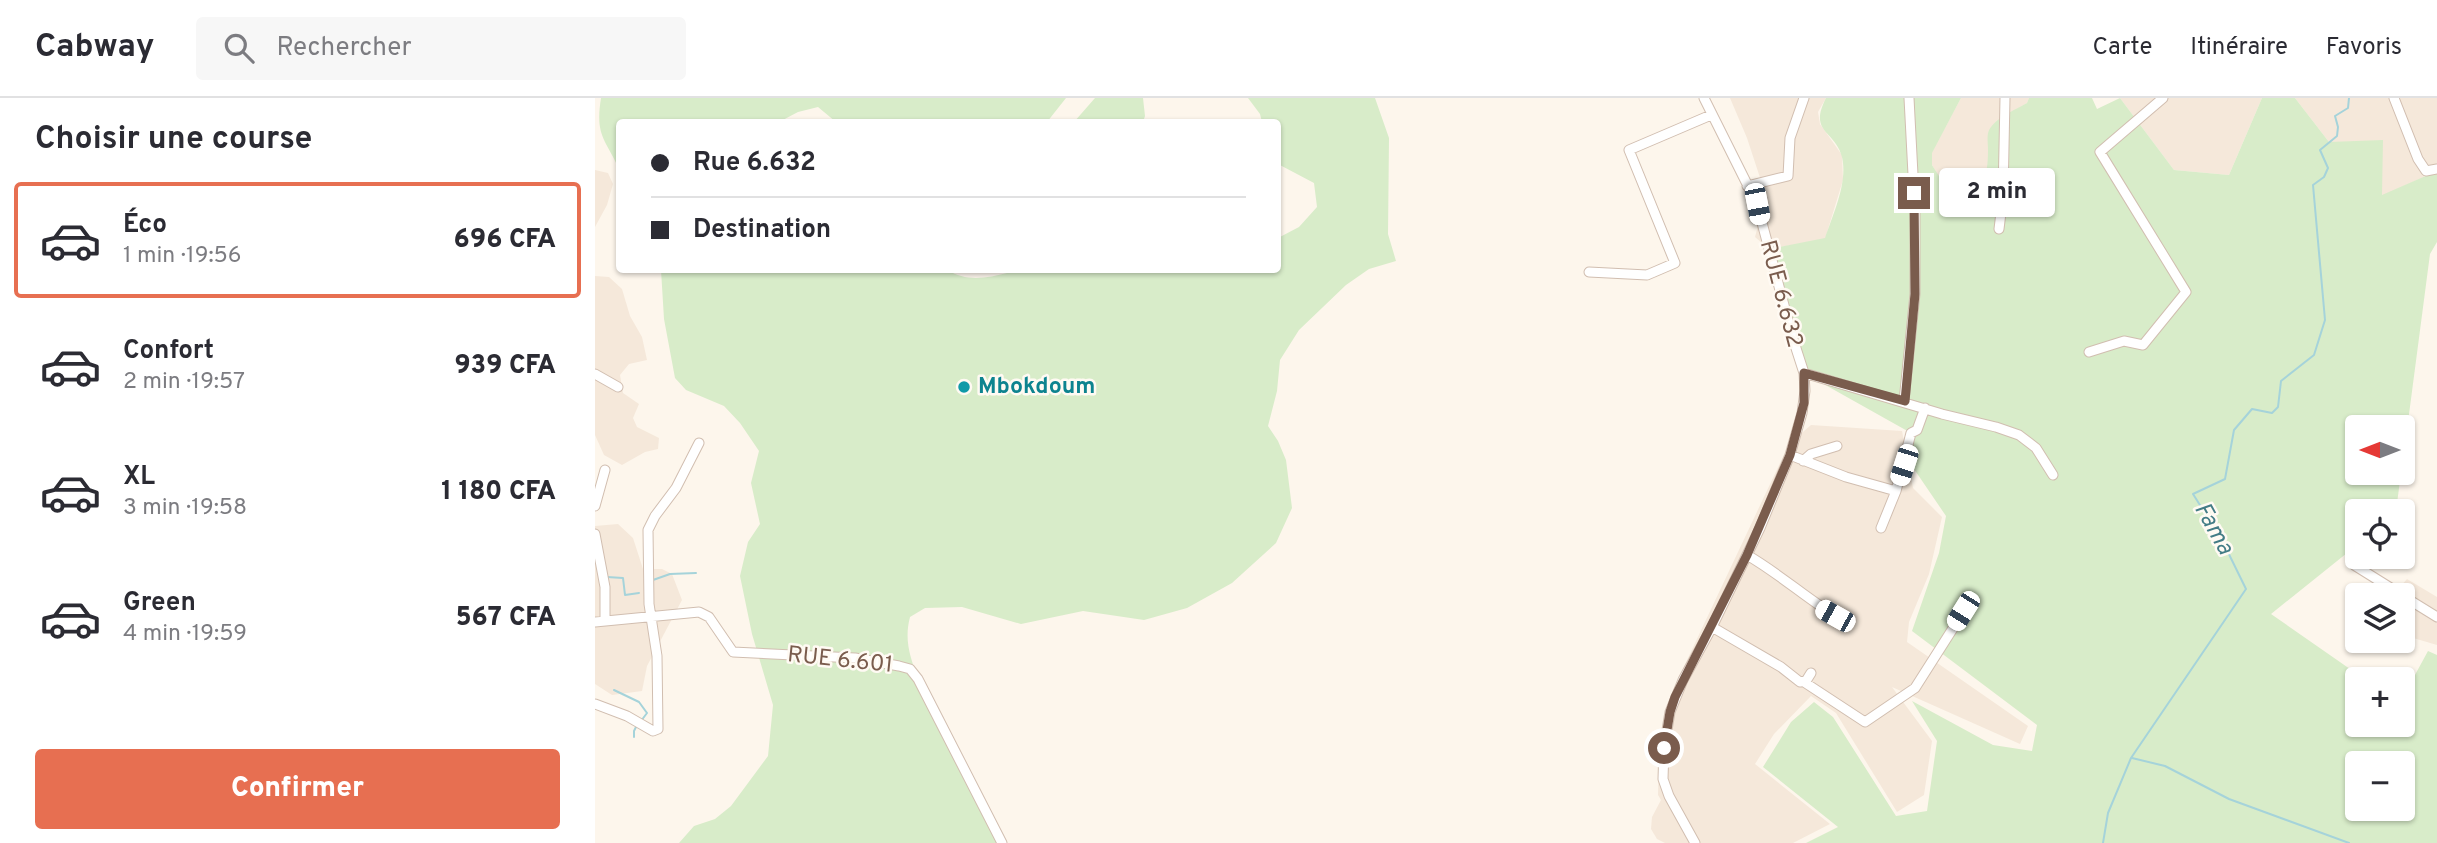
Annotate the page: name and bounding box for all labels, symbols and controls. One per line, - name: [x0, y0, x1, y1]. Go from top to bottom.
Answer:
- search box: [196, 17, 686, 80]
- text: Cabway: [35, 27, 154, 69]
- icon: search: [220, 29, 258, 67]
- text: Rechercher: [276, 32, 412, 65]
- text: Carte: [2092, 33, 2152, 63]
- text: Itinéraire: [2190, 33, 2288, 63]
- text: Favoris: [2326, 33, 2402, 63]
- text: Choisir une course: [35, 120, 312, 160]
- text: Rue 6.632: [693, 147, 816, 180]
- callout: 2 min: [1939, 168, 2054, 217]
- route end: [1898, 177, 1930, 209]
- text: 2 min: [1967, 178, 2027, 207]
- car: [1743, 181, 1772, 227]
- icon: car: [39, 209, 102, 272]
- text: Éco: [123, 209, 167, 242]
- text: Destination: [693, 214, 831, 247]
- text: 696 CFA: [454, 224, 556, 257]
- street label: RUE 6.632: [1752, 237, 1808, 351]
- text: 1 min · 19:56: [123, 242, 242, 271]
- icon: car: [39, 335, 102, 398]
- text: Confort: [123, 335, 214, 368]
- text: 939 CFA: [454, 350, 556, 383]
- text: 2 min · 19:57: [123, 368, 245, 397]
- place label: Mbokdoum: [978, 373, 1095, 402]
- marker: Mbokdoum: [956, 379, 972, 395]
- north arrow: [2345, 415, 2415, 485]
- map controls: [2345, 415, 2415, 821]
- car: [1888, 442, 1921, 488]
- icon: car: [39, 461, 102, 524]
- text: XL: [123, 461, 155, 494]
- text: 1 180 CFA: [441, 476, 556, 509]
- text: 3 min · 19:58: [123, 494, 247, 523]
- water label: Fama: [2186, 497, 2240, 561]
- button: locate: [2345, 499, 2415, 569]
- button: layers: [2345, 583, 2415, 653]
- icon: car: [39, 587, 102, 650]
- text: Green: [123, 587, 196, 620]
- car: [1943, 588, 1984, 634]
- car: [1812, 597, 1859, 635]
- text: 567 CFA: [456, 602, 556, 635]
- text: 4 min · 19:59: [123, 620, 247, 649]
- street label: RUE 6.601: [786, 641, 894, 681]
- button: +: [2345, 667, 2415, 737]
- route start: [1648, 732, 1680, 764]
- button: Confirmer: [35, 749, 560, 829]
- button: −: [2345, 751, 2415, 821]

